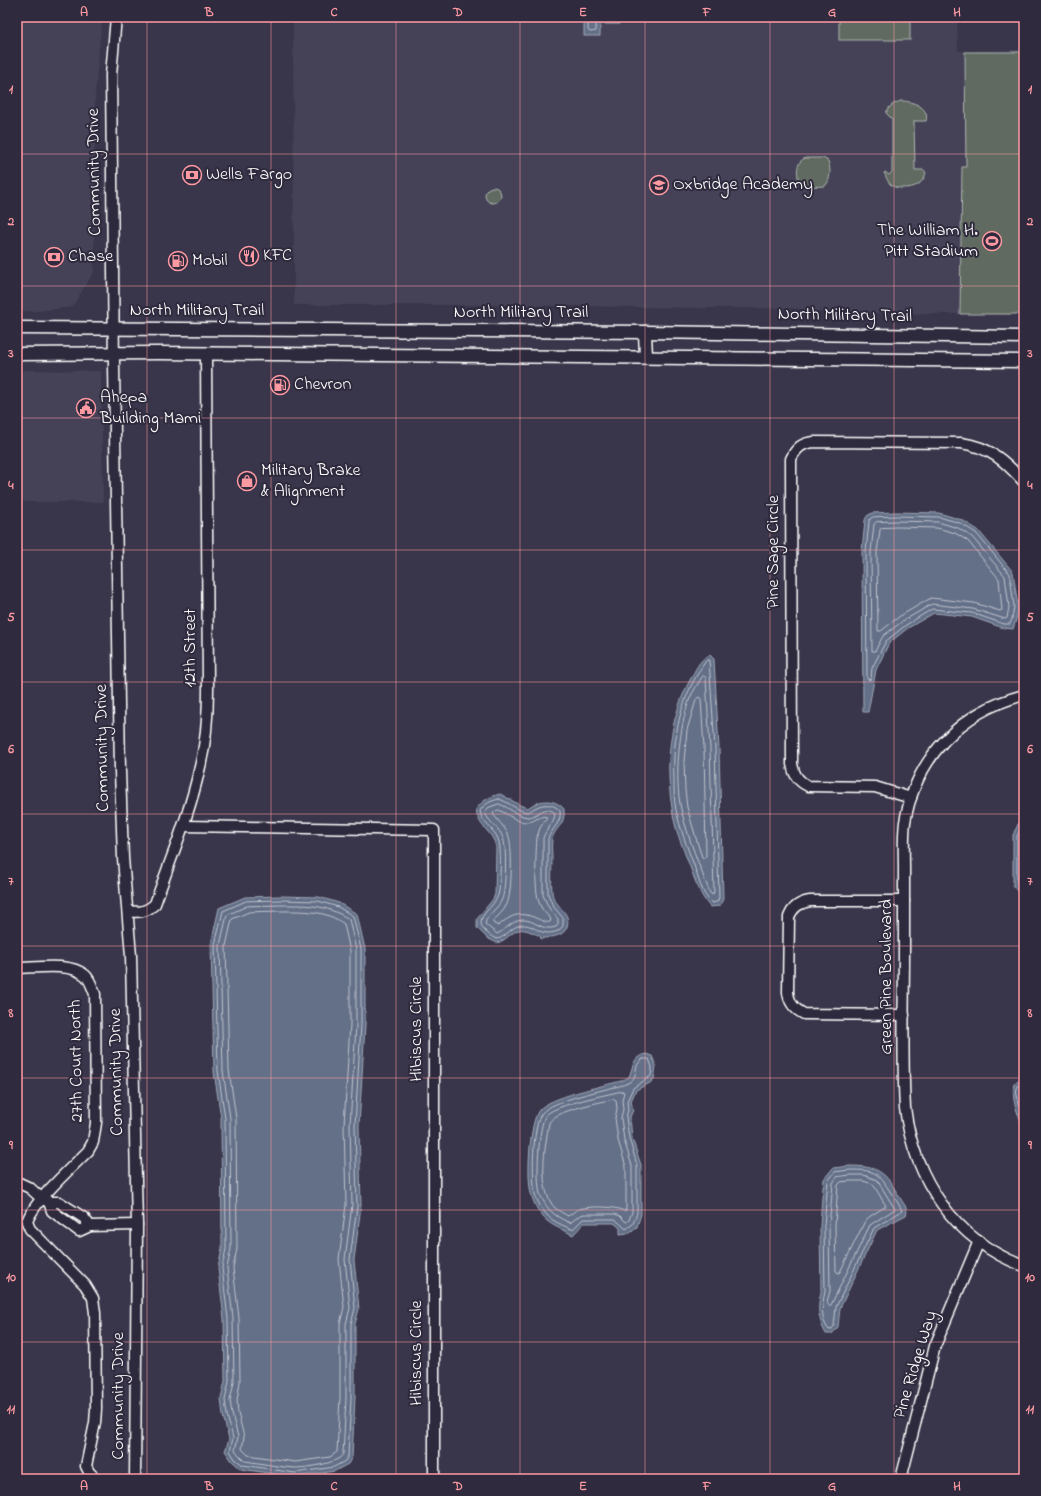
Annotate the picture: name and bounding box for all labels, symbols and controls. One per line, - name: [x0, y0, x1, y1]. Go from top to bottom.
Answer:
- text: A: [80, 3, 88, 22]
- text: B: [204, 3, 214, 22]
- text: C: [330, 3, 338, 22]
- text: D: [452, 3, 463, 22]
- text: E: [579, 3, 587, 22]
- text: F: [702, 3, 712, 22]
- text: G: [828, 3, 836, 22]
- text: H: [953, 3, 961, 22]
- text: 1: [9, 80, 14, 99]
- text: 1: [1028, 80, 1033, 99]
- street label: Community Drive: [81, 107, 109, 236]
- place label: Wells Fargo: [206, 162, 292, 189]
- bank icon: Wells Fargo: [181, 164, 203, 186]
- place label: Oxbridge Academy: [673, 172, 813, 199]
- school or university icon: Oxbridge Academy: [648, 174, 670, 196]
- text: 2: [7, 212, 15, 231]
- text: 2: [1026, 212, 1034, 231]
- place label: The William H. Pitt Stadium: [877, 218, 978, 265]
- sports icon: The William H. Pitt Stadium: [981, 230, 1003, 252]
- place label: KFC: [263, 243, 292, 269]
- place label: Chase: [68, 244, 114, 270]
- restaurant icon: KFC: [238, 245, 260, 267]
- bank icon: Chase: [43, 246, 65, 268]
- place label: Mobil: [192, 248, 228, 274]
- fuel station icon: Mobil: [167, 250, 189, 272]
- street label: North Military Trail: [130, 298, 264, 324]
- street label: North Military Trail: [454, 300, 588, 326]
- street label: North Military Trail: [778, 302, 912, 330]
- text: 3: [7, 344, 14, 363]
- text: 3: [1026, 344, 1033, 363]
- place label: Chevron: [294, 372, 351, 398]
- fuel station icon: Chevron: [269, 374, 291, 396]
- place label: Ahepa Building Mami: [99, 385, 201, 433]
- public building icon: Ahepa Building Mami: [75, 397, 97, 419]
- place label: Military Brake & Alignment: [261, 458, 362, 506]
- shop icon: Military Brake & Alignment: [236, 470, 258, 492]
- text: 4: [7, 476, 14, 495]
- text: 4: [1026, 476, 1033, 495]
- street label: Pine Sage Circle: [761, 494, 788, 609]
- text: 5: [7, 608, 15, 627]
- street label: 12th Street: [178, 608, 204, 688]
- text: 5: [1026, 608, 1034, 627]
- street label: Community Drive: [89, 683, 117, 812]
- text: 6: [7, 740, 14, 759]
- text: 6: [1026, 740, 1033, 759]
- text: 7: [8, 872, 14, 891]
- text: 7: [1027, 872, 1033, 891]
- street label: Green Pine Boulevard: [874, 899, 900, 1055]
- street label: Hibiscus Circle: [404, 975, 430, 1082]
- street label: 27th Court North: [63, 999, 91, 1123]
- text: 8: [8, 1004, 14, 1023]
- text: 8: [1027, 1004, 1033, 1023]
- street label: Community Drive: [103, 1007, 131, 1136]
- text: 9: [8, 1136, 14, 1155]
- text: 9: [1027, 1136, 1033, 1155]
- text: 10: [6, 1268, 16, 1287]
- text: 10: [1025, 1268, 1035, 1287]
- street label: Hibiscus Circle: [404, 1299, 430, 1406]
- street label: Pine Ridge Way: [887, 1308, 946, 1422]
- street label: Community Drive: [106, 1331, 132, 1460]
- text: 11: [7, 1400, 16, 1419]
- text: 11: [1026, 1400, 1035, 1419]
- text: A: [80, 1477, 88, 1496]
- text: B: [204, 1477, 214, 1496]
- text: C: [330, 1477, 338, 1496]
- text: D: [452, 1477, 463, 1496]
- text: E: [579, 1477, 587, 1496]
- text: F: [702, 1477, 712, 1496]
- text: G: [828, 1477, 836, 1496]
- text: H: [953, 1477, 961, 1496]

